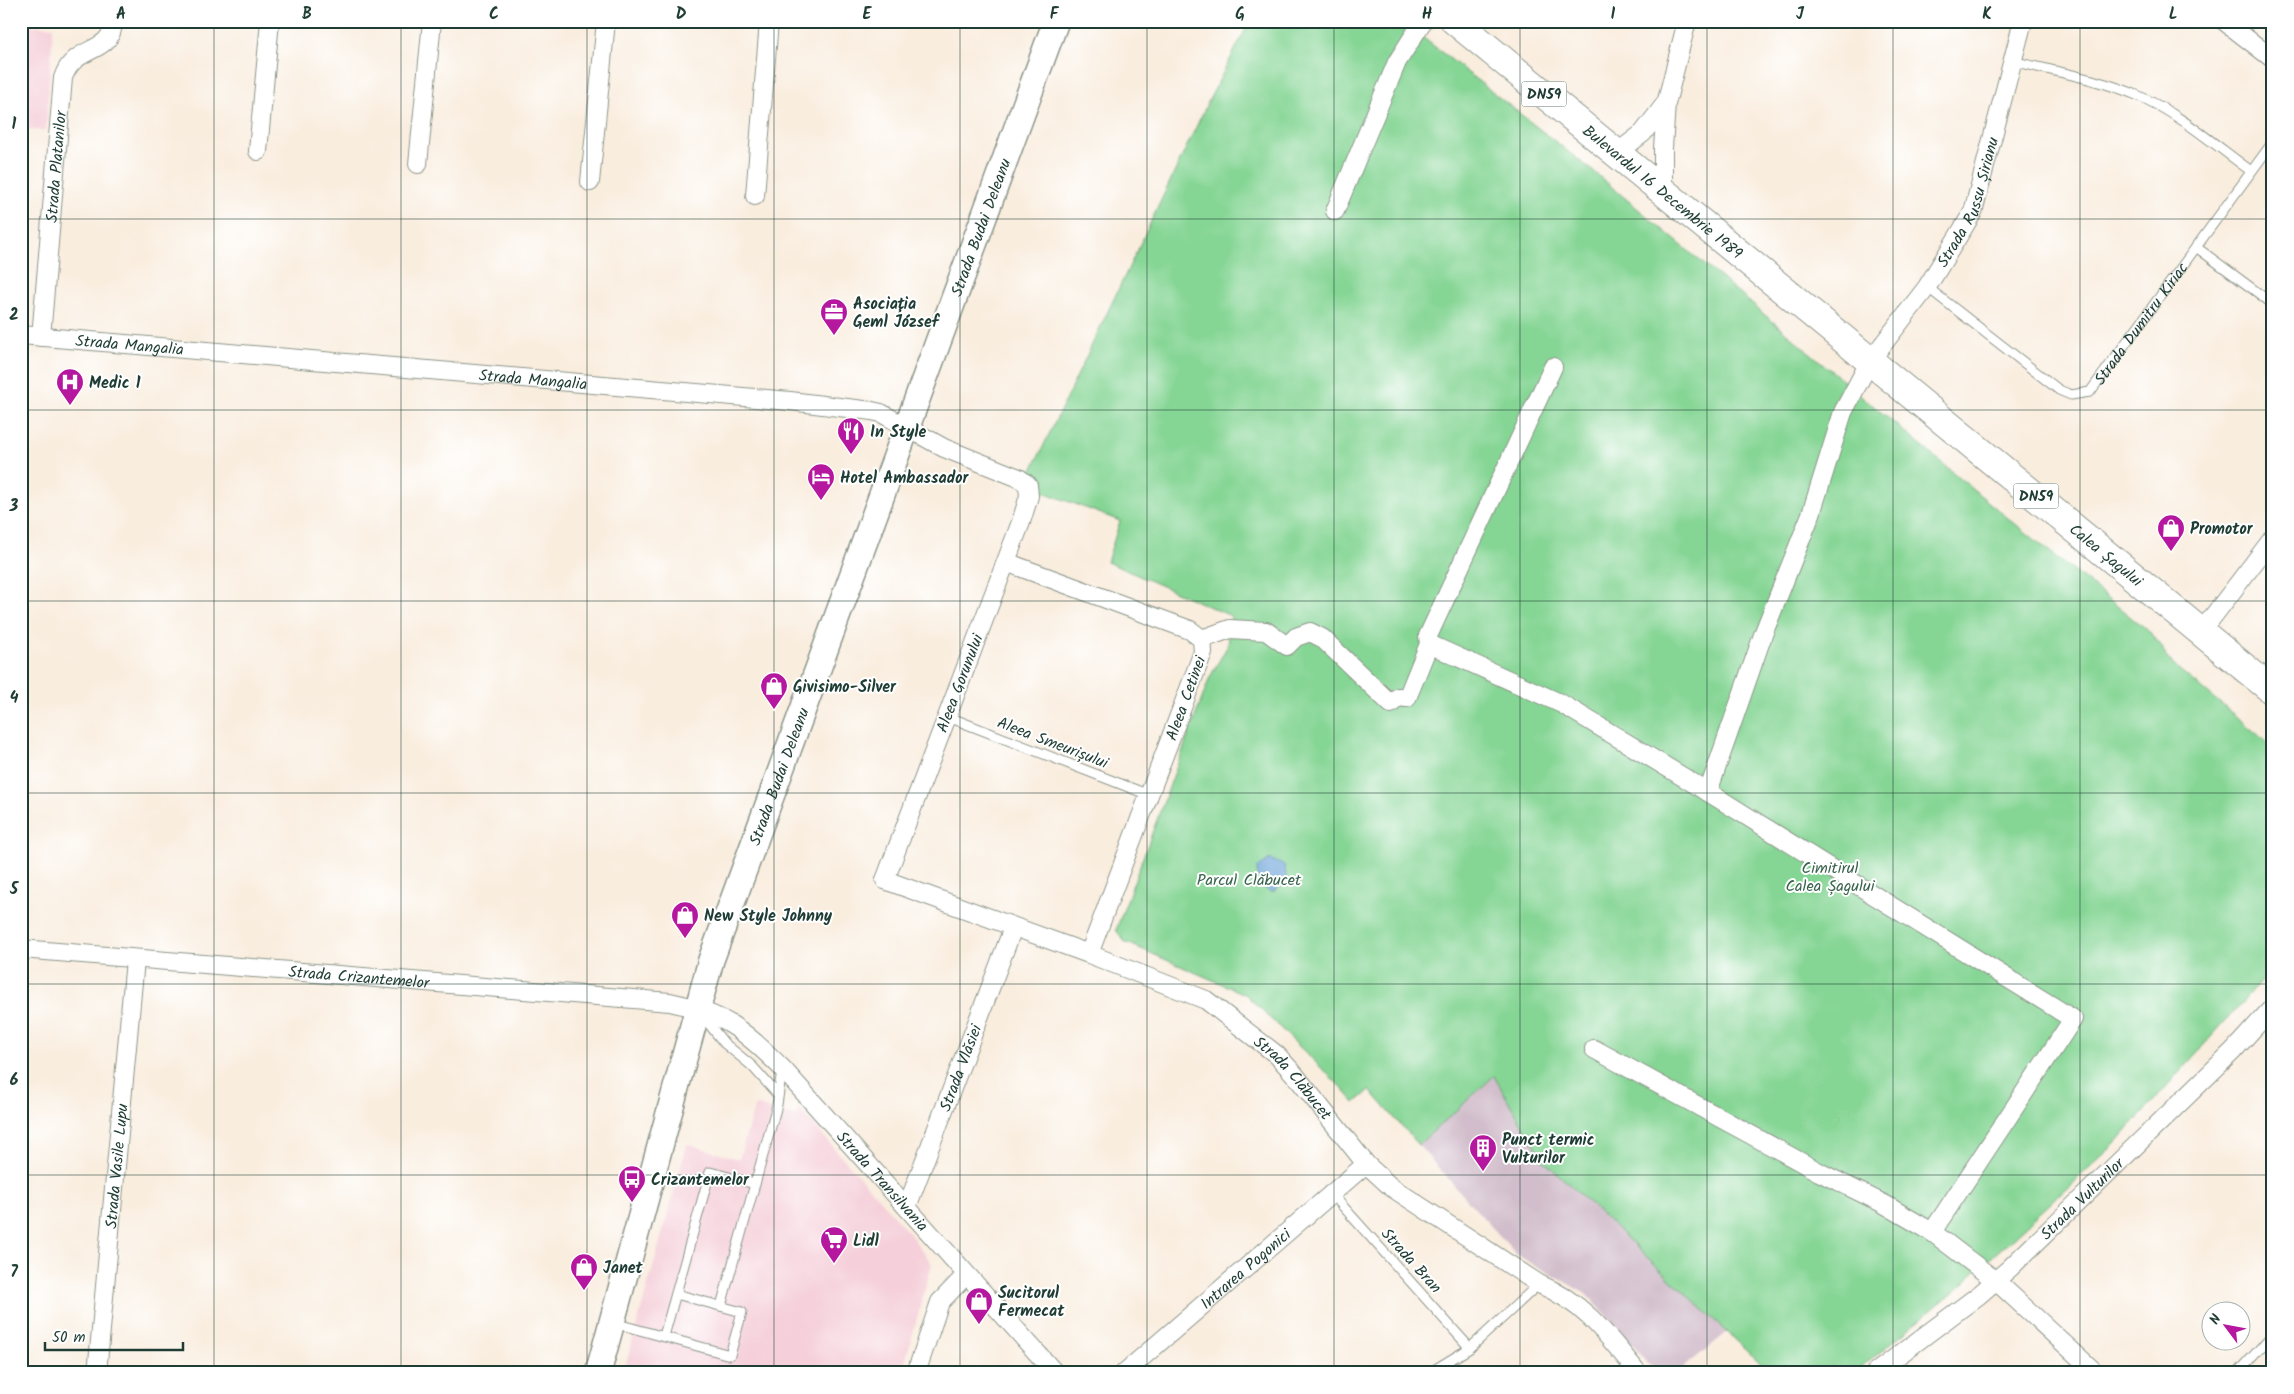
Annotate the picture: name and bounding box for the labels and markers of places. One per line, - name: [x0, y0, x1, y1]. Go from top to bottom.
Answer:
- place label: Asociația Geml József: [853, 292, 941, 335]
- office icon: Asociația Geml József: [819, 297, 849, 336]
- hospital icon: Medic 1: [55, 367, 85, 406]
- place label: Medic 1: [89, 371, 141, 396]
- restaurant icon: In Style: [836, 416, 866, 455]
- place label: In Style: [870, 420, 927, 445]
- hotel icon: Hotel Ambassador: [806, 462, 836, 501]
- place label: Hotel Ambassador: [840, 466, 970, 491]
- shop icon: Promotor: [2156, 513, 2186, 552]
- place label: Promotor: [2190, 517, 2254, 542]
- shop icon: Givisimo-Silver: [759, 671, 789, 710]
- place label: Givisimo-Silver: [793, 675, 897, 700]
- shop icon: New Style Johnny: [670, 900, 700, 939]
- place label: New Style Johnny: [704, 904, 833, 929]
- place label: Punct termic Vulturilor: [1502, 1128, 1595, 1171]
- building icon: Punct termic Vulturilor: [1468, 1133, 1498, 1172]
- bus stop icon: Crizantemelor: [617, 1164, 647, 1203]
- place label: Crizantemelor: [651, 1168, 750, 1193]
- supermarket icon: Lidl: [819, 1225, 849, 1264]
- place label: Lidl: [853, 1229, 880, 1254]
- shop icon: Janet: [569, 1252, 599, 1291]
- place label: Janet: [603, 1256, 644, 1281]
- place label: Sucitorul Fermecat: [998, 1281, 1065, 1324]
- shop icon: Sucitorul Fermecat: [964, 1286, 994, 1325]

